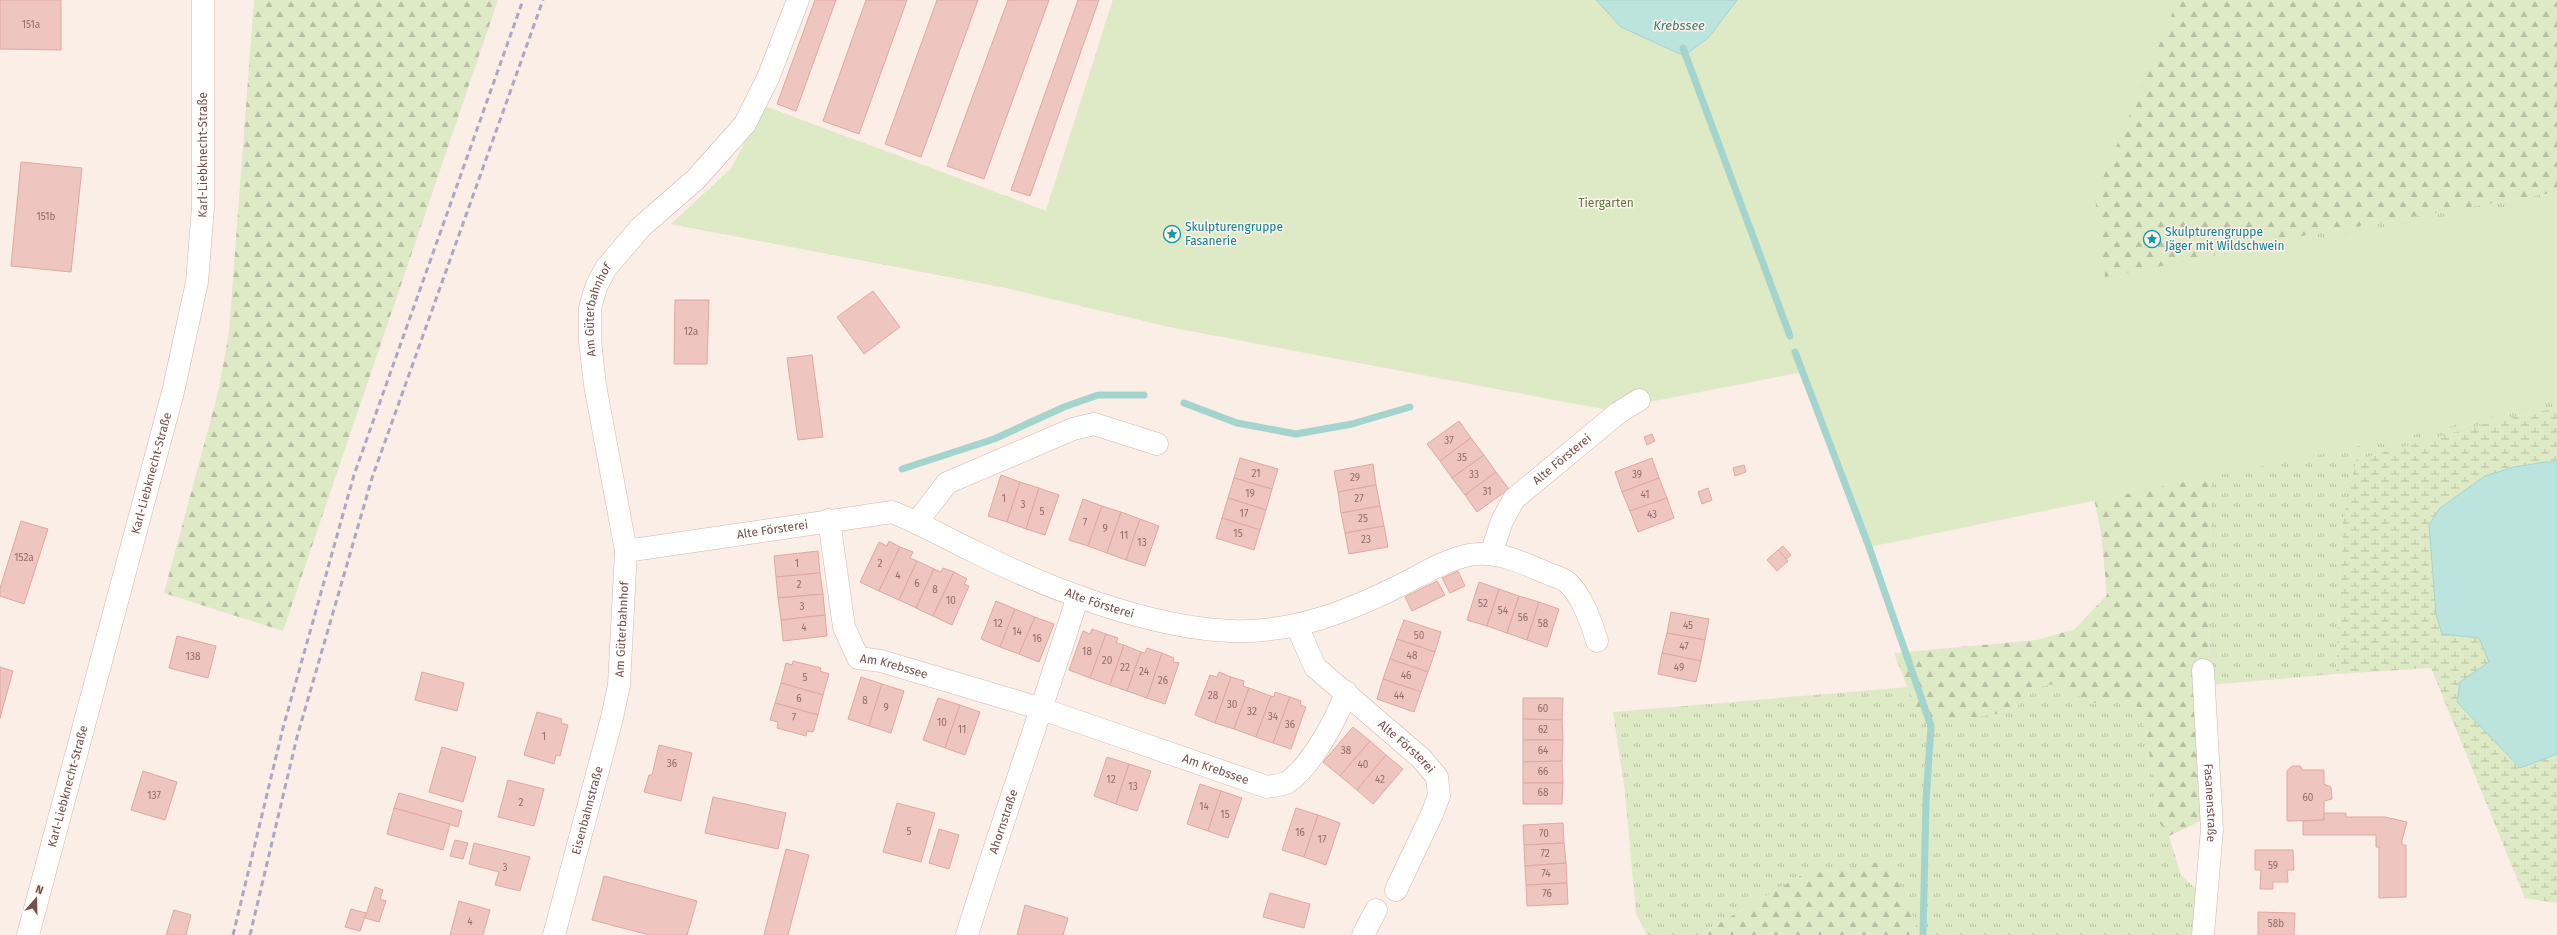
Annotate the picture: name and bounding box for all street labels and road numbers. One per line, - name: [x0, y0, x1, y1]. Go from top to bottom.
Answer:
- street label: Karl-Liebknecht-Straße: [195, 92, 210, 218]
- street label: Am Güterbahnhof: [583, 260, 615, 357]
- street label: Karl-Liebknecht-Straße: [128, 411, 174, 536]
- street label: Alte Försterei: [1530, 431, 1594, 488]
- street label: Alte Försterei: [736, 517, 809, 542]
- street label: Am Güterbahnhof: [612, 580, 631, 678]
- street label: Alte Försterei: [1063, 585, 1136, 621]
- street label: Am Krebssee: [859, 651, 930, 682]
- street label: Alte Försterei: [1375, 717, 1438, 776]
- street label: Karl-Liebknecht-Straße: [45, 724, 91, 849]
- street label: Am Krebssee: [1180, 751, 1251, 787]
- street label: Fasanenstraße: [2201, 763, 2219, 843]
- street label: Eisenbahnstraße: [569, 765, 606, 856]
- street label: Ahornstraße: [986, 788, 1021, 856]

